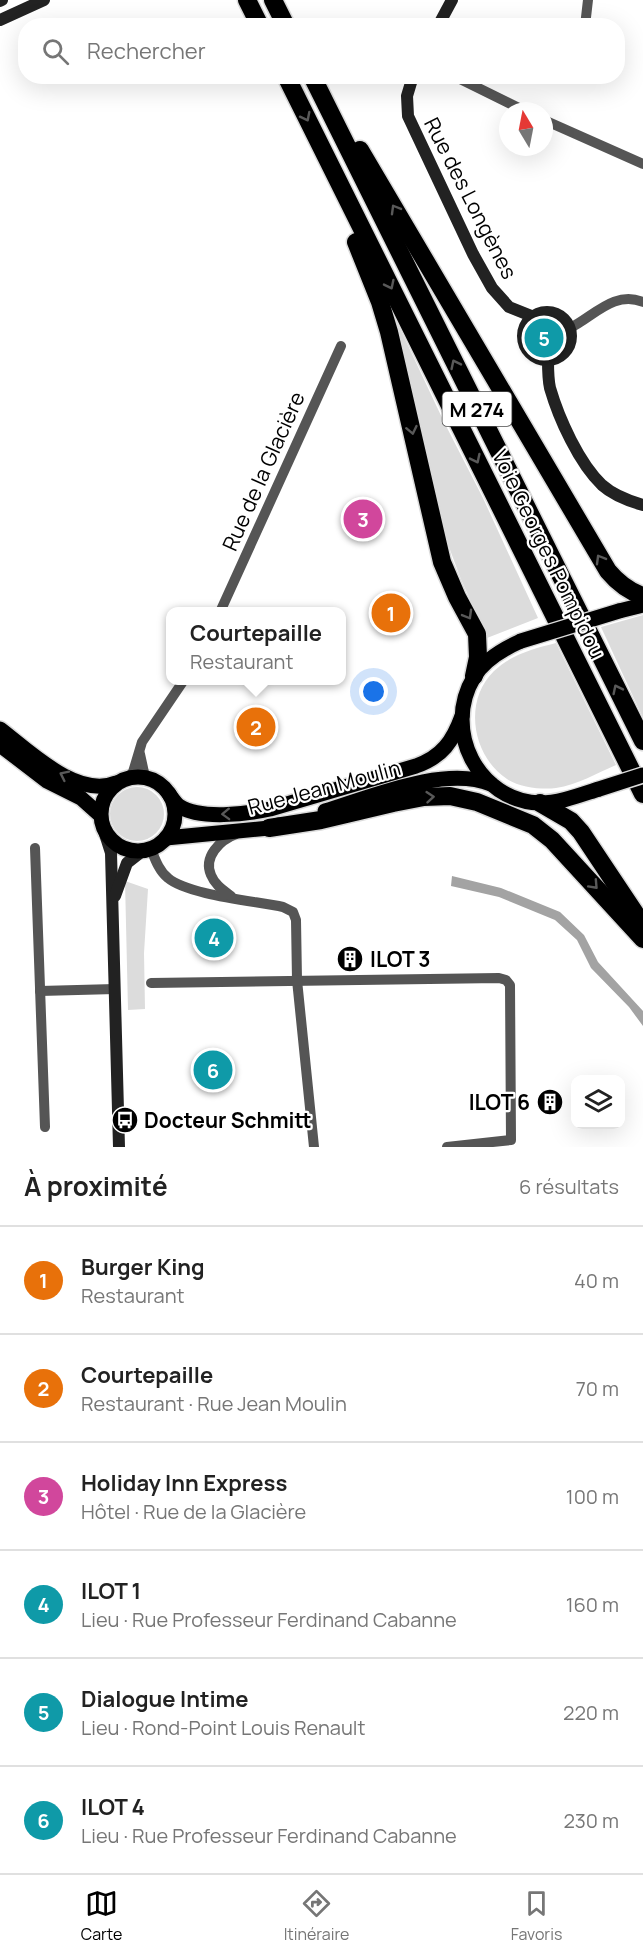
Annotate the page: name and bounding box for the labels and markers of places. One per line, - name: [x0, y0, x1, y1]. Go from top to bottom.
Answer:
- pin: 5: [524, 316, 564, 360]
- pin: 3: [344, 496, 382, 542]
- pin: 1: [372, 590, 410, 636]
- pin: 2: [236, 704, 276, 750]
- pin: 4: [194, 916, 234, 960]
- building icon: ILOT 3: [335, 944, 365, 974]
- place label: ILOT 3: [370, 945, 431, 973]
- pin: 6: [194, 1048, 232, 1092]
- building icon: ILOT 6: [535, 1087, 565, 1117]
- place label: ILOT 6: [469, 1088, 530, 1116]
- bus stop icon: Docteur Schmitt: [110, 1105, 140, 1135]
- place label: Docteur Schmitt: [144, 1106, 311, 1134]

